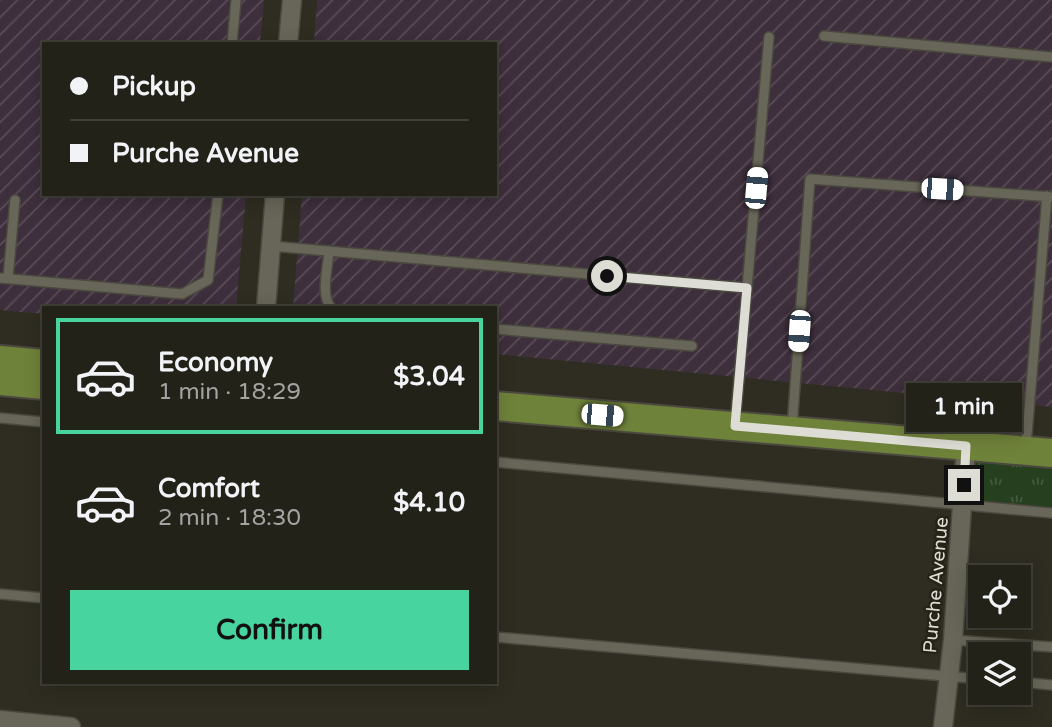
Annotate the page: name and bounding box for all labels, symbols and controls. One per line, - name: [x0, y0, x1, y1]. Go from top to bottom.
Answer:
- text: Pickup: [112, 71, 196, 102]
- text: Purche Avenue: [112, 138, 299, 169]
- car: [744, 166, 769, 210]
- car: [921, 177, 964, 201]
- route start: [591, 260, 623, 292]
- car: [788, 309, 811, 353]
- icon: car: [74, 345, 137, 408]
- text: Economy: [158, 347, 273, 378]
- text: $3.04: [393, 361, 465, 392]
- text: 1 min · 18:29: [158, 378, 301, 406]
- callout: 1 min: [906, 384, 1022, 433]
- text: 1 min: [933, 393, 995, 421]
- car: [581, 403, 624, 427]
- route end: [948, 469, 980, 501]
- icon: car: [74, 471, 137, 534]
- text: Comfort: [158, 473, 260, 504]
- text: $4.10: [393, 487, 465, 518]
- text: 2 min · 18:30: [158, 504, 301, 532]
- street label: Purche Avenue: [919, 516, 953, 654]
- map controls: [968, 565, 1031, 705]
- button: locate: [968, 565, 1031, 628]
- button: Confirm: [70, 590, 469, 670]
- button: layers: [968, 642, 1031, 705]

